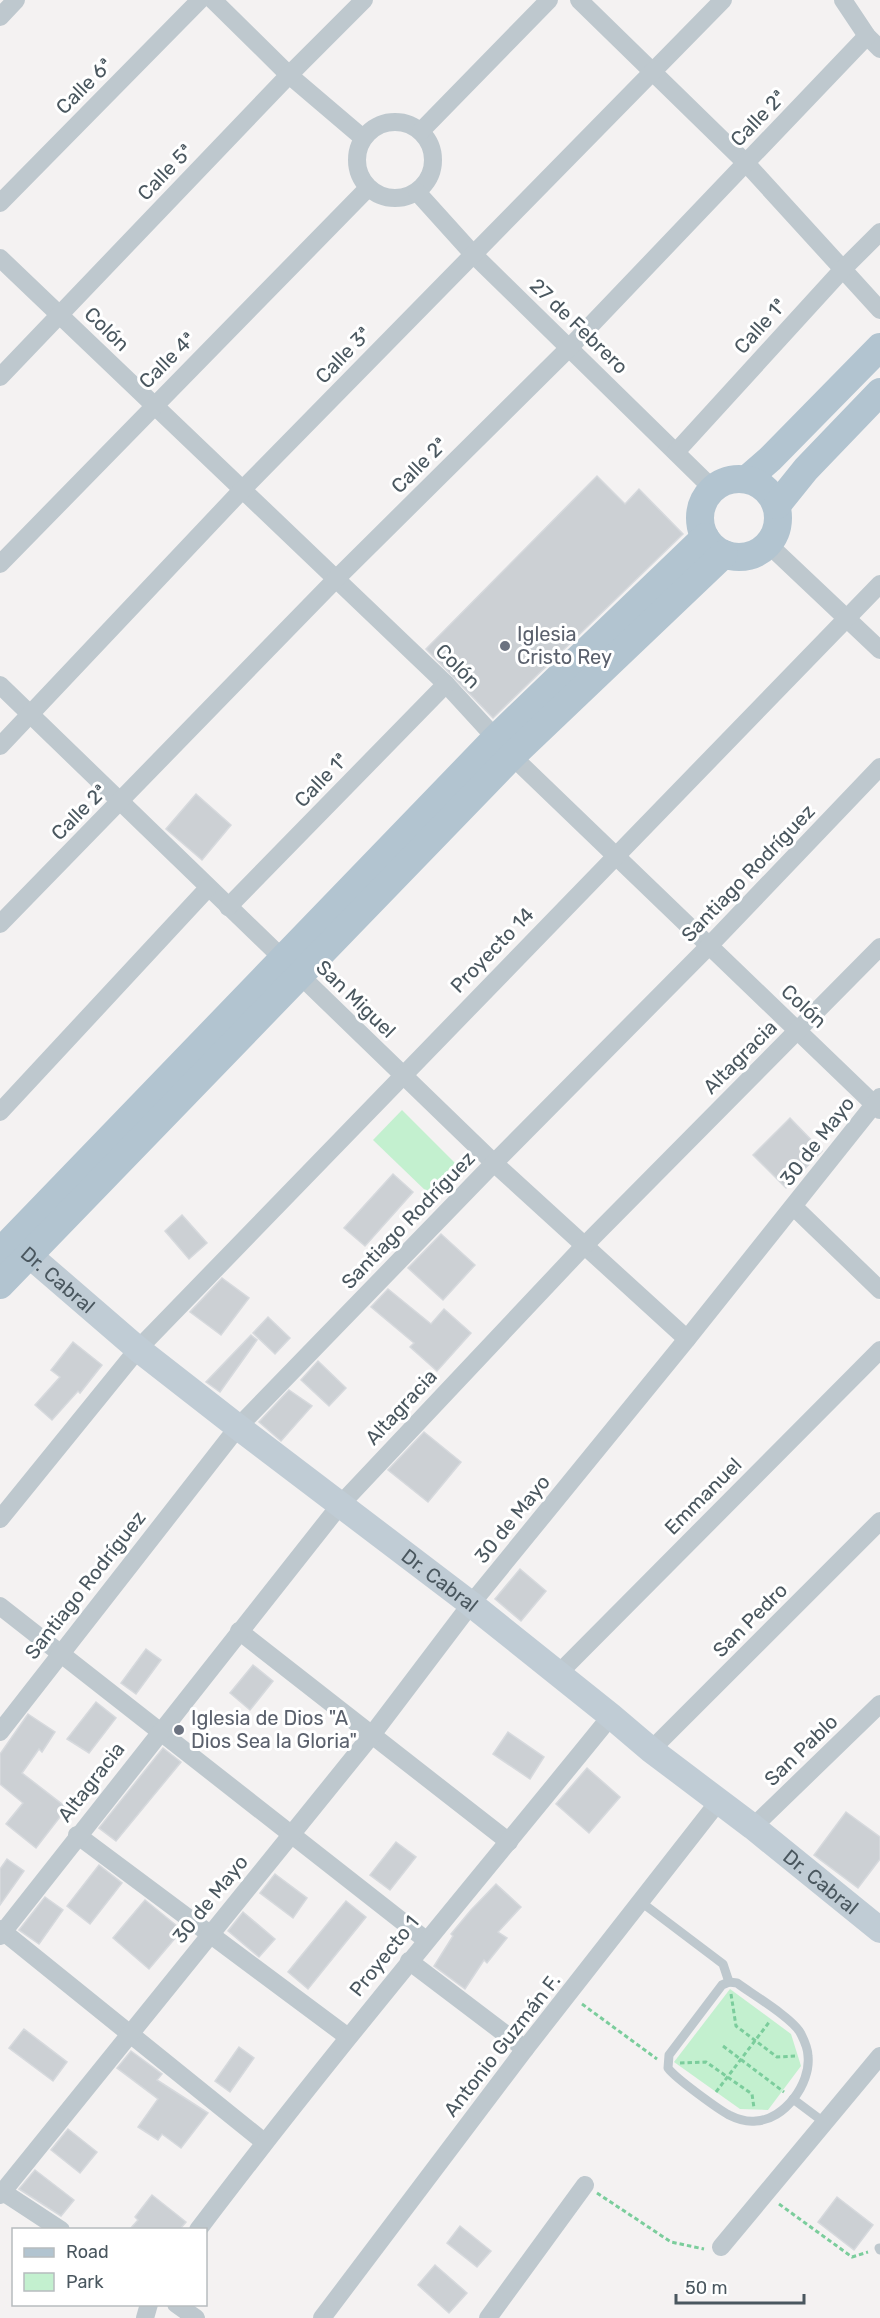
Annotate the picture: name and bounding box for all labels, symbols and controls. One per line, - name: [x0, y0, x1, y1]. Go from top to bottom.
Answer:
- street label: Calle 6ª: [51, 53, 117, 119]
- street label: Calle 2ª: [725, 85, 791, 151]
- street label: Calle 5ª: [132, 139, 198, 205]
- street label: 27 de Febrero: [525, 273, 633, 379]
- street label: Calle 1ª: [729, 293, 791, 359]
- street label: Colón: [80, 302, 134, 356]
- street label: Calle 3ª: [310, 322, 376, 388]
- street label: Calle 4ª: [134, 327, 200, 393]
- street label: Calle 2ª: [386, 432, 452, 498]
- place label: Iglesia Cristo Rey: [517, 622, 612, 669]
- street label: Colón: [431, 639, 485, 693]
- marker: Iglesia Cristo Rey: [498, 639, 512, 653]
- street label: Calle 1ª: [289, 748, 353, 812]
- street label: Calle 2ª: [46, 779, 112, 845]
- street label: Santiago Rodríguez: [676, 799, 820, 947]
- street label: Proyecto 14: [445, 902, 539, 998]
- street label: San Miguel: [311, 955, 401, 1043]
- street label: Colón: [776, 979, 832, 1033]
- street label: Altagracia: [698, 1015, 782, 1099]
- street label: 30 de Mayo: [775, 1092, 859, 1190]
- street label: Santiago Rodríguez: [336, 1146, 480, 1294]
- street label: Dr. Cabral: [16, 1241, 100, 1318]
- street label: Altagracia: [360, 1364, 442, 1450]
- street label: Emmanuel: [660, 1453, 746, 1539]
- street label: 30 de Mayo: [469, 1470, 555, 1568]
- street label: Santiago Rodríguez: [20, 1506, 150, 1664]
- street label: Dr. Cabral: [397, 1544, 483, 1617]
- street label: San Pedro: [708, 1578, 792, 1662]
- place label: Iglesia de Dios "A Dios Sea la Gloria": [191, 1706, 357, 1753]
- street label: San Pablo: [759, 1709, 843, 1791]
- marker: Iglesia de Dios "A Dios Sea la Gloria": [172, 1723, 186, 1737]
- street label: Altagracia: [52, 1737, 130, 1827]
- street label: Dr. Cabral: [778, 1844, 863, 1920]
- street label: 30 de Mayo: [167, 1850, 253, 1948]
- street label: Proyecto 1: [344, 1911, 424, 2001]
- street label: Antonio Guzmán F.: [439, 1969, 565, 2121]
- legend: [12, 2228, 207, 2306]
- text: Road: [66, 2241, 109, 2263]
- scale bar: [676, 2267, 804, 2305]
- text: Park: [66, 2271, 104, 2293]
- text: 50 m: [685, 2277, 728, 2299]

